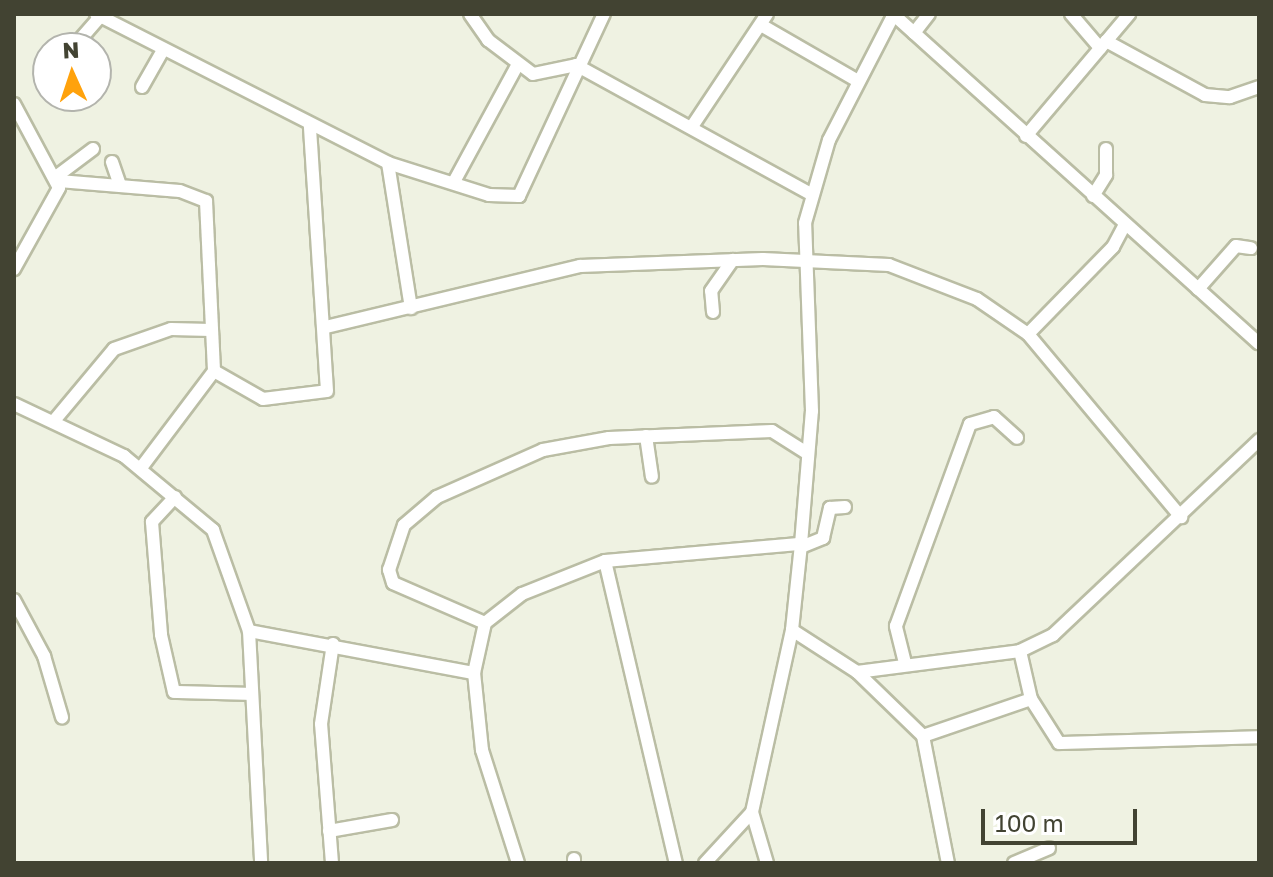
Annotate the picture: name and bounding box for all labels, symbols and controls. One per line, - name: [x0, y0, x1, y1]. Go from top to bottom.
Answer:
- north arrow: [32, 32, 112, 112]
- text: N: [62, 36, 80, 63]
- scale bar: [985, 793, 1141, 843]
- text: 100 m: [995, 808, 1064, 837]

